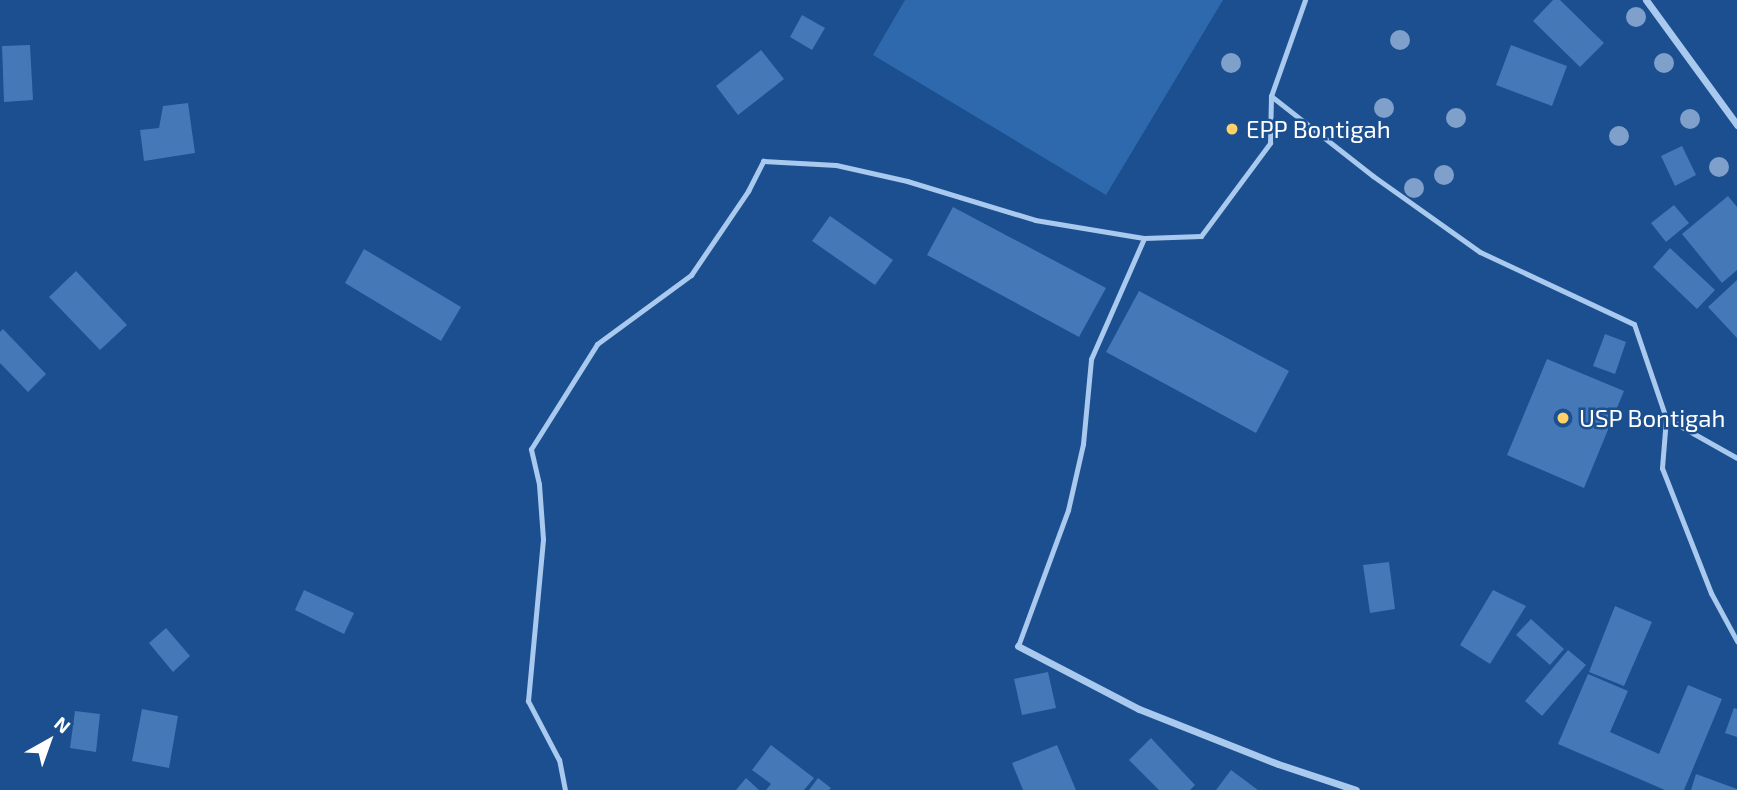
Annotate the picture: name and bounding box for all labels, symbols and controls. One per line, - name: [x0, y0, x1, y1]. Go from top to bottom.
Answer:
- place label: EPP Bontigah: [1246, 115, 1391, 143]
- marker: EPP Bontigah: [1224, 121, 1240, 137]
- place label: USP Bontigah: [1579, 404, 1726, 432]
- marker: USP Bontigah: [1553, 408, 1573, 428]
- north arrow: [14, 706, 84, 776]
- text: N: [50, 711, 75, 738]

